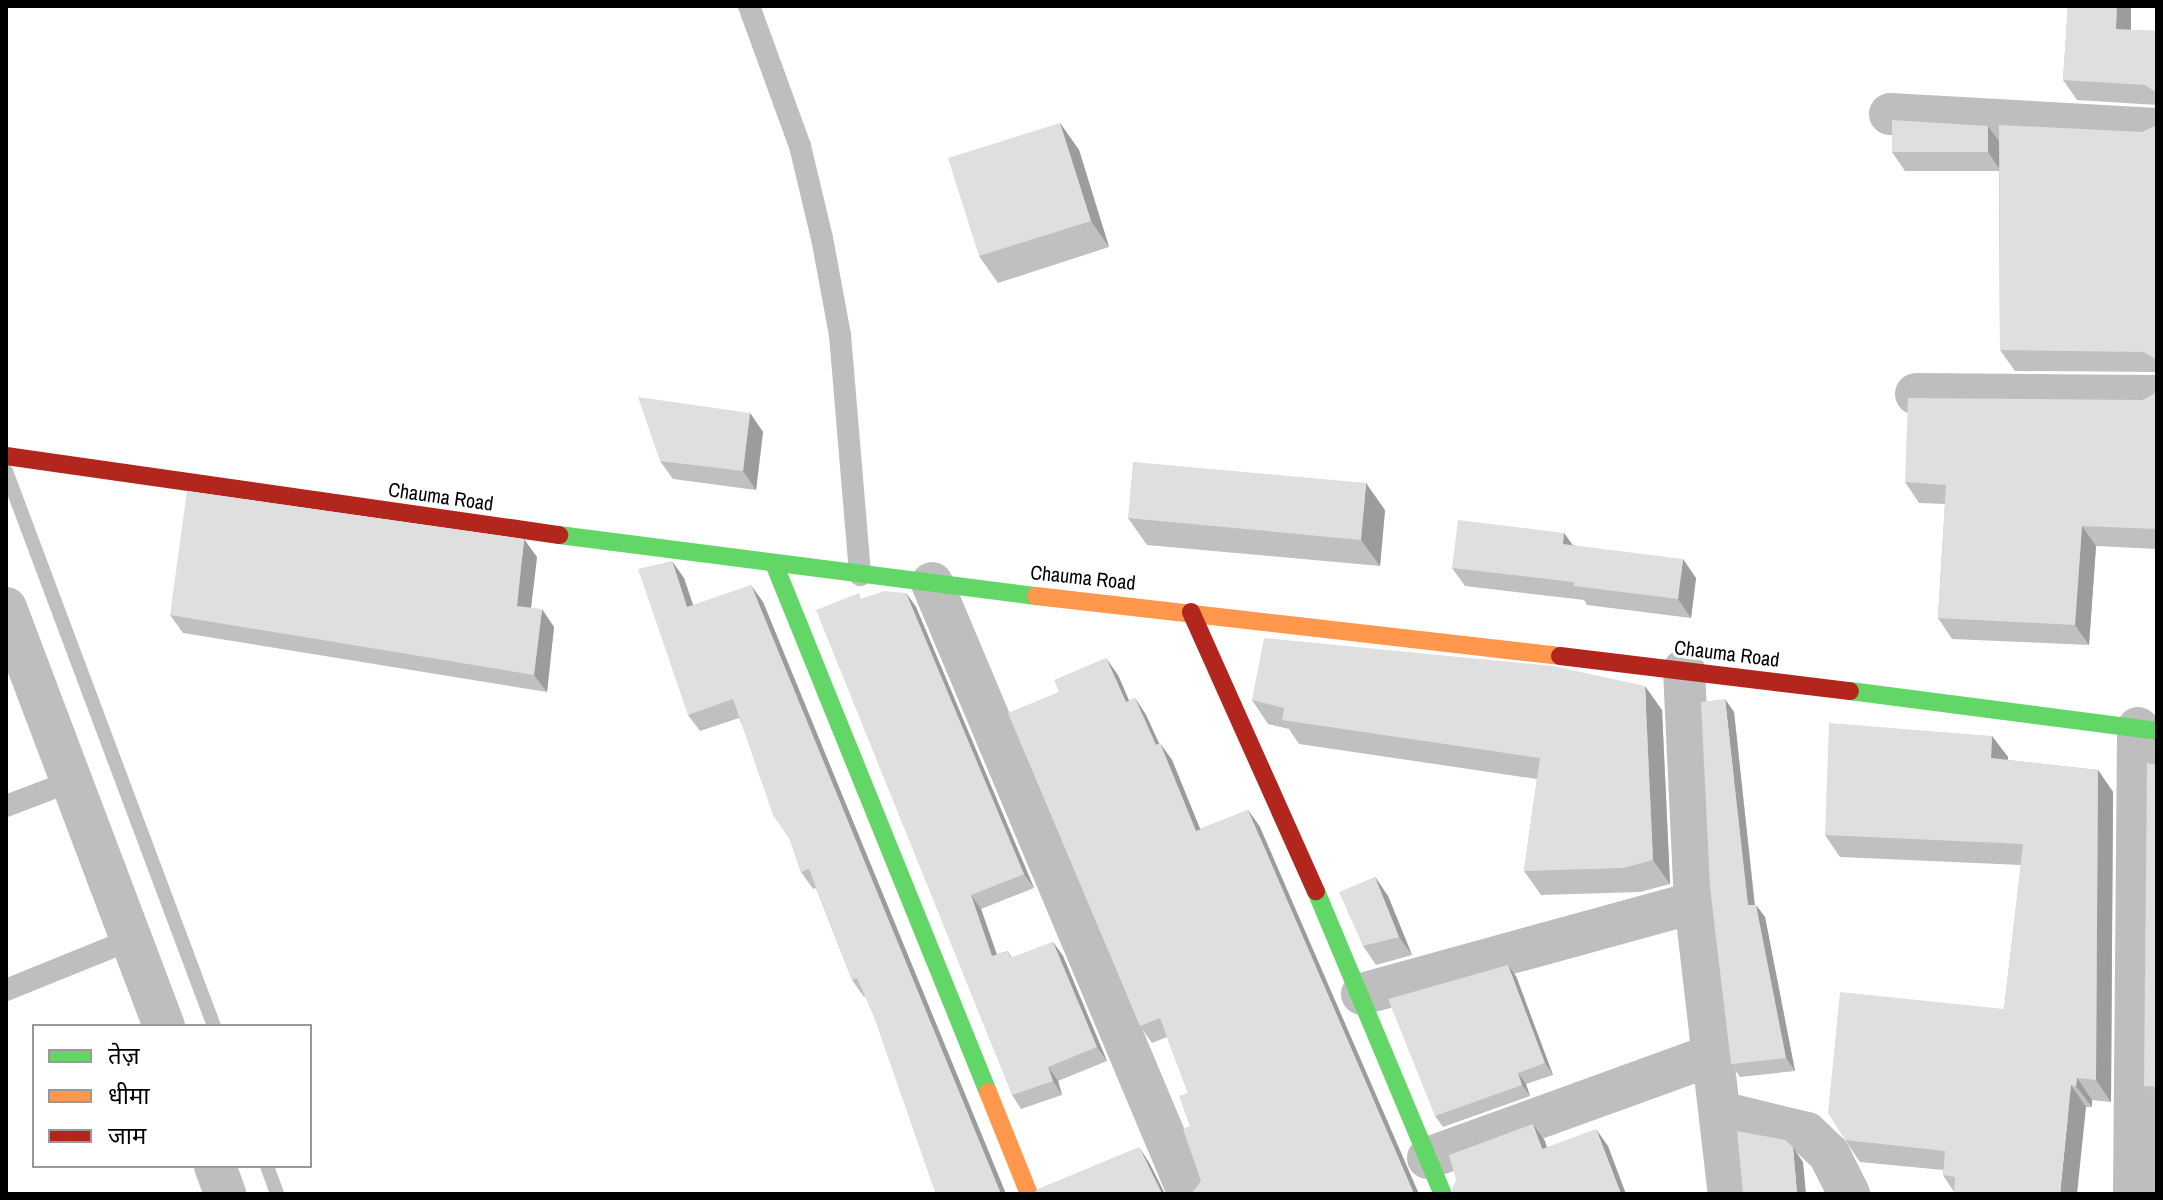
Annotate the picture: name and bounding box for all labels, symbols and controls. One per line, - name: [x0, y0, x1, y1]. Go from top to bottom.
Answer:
- street label: Chauma Road: [387, 477, 495, 515]
- street label: Chauma Road: [1029, 560, 1137, 594]
- street label: Chauma Road: [1673, 635, 1781, 671]
- legend: [32, 1024, 312, 1168]
- text: तेज़: [108, 1039, 140, 1071]
- text: धीमा: [108, 1079, 150, 1111]
- text: जाम: [108, 1119, 146, 1151]

